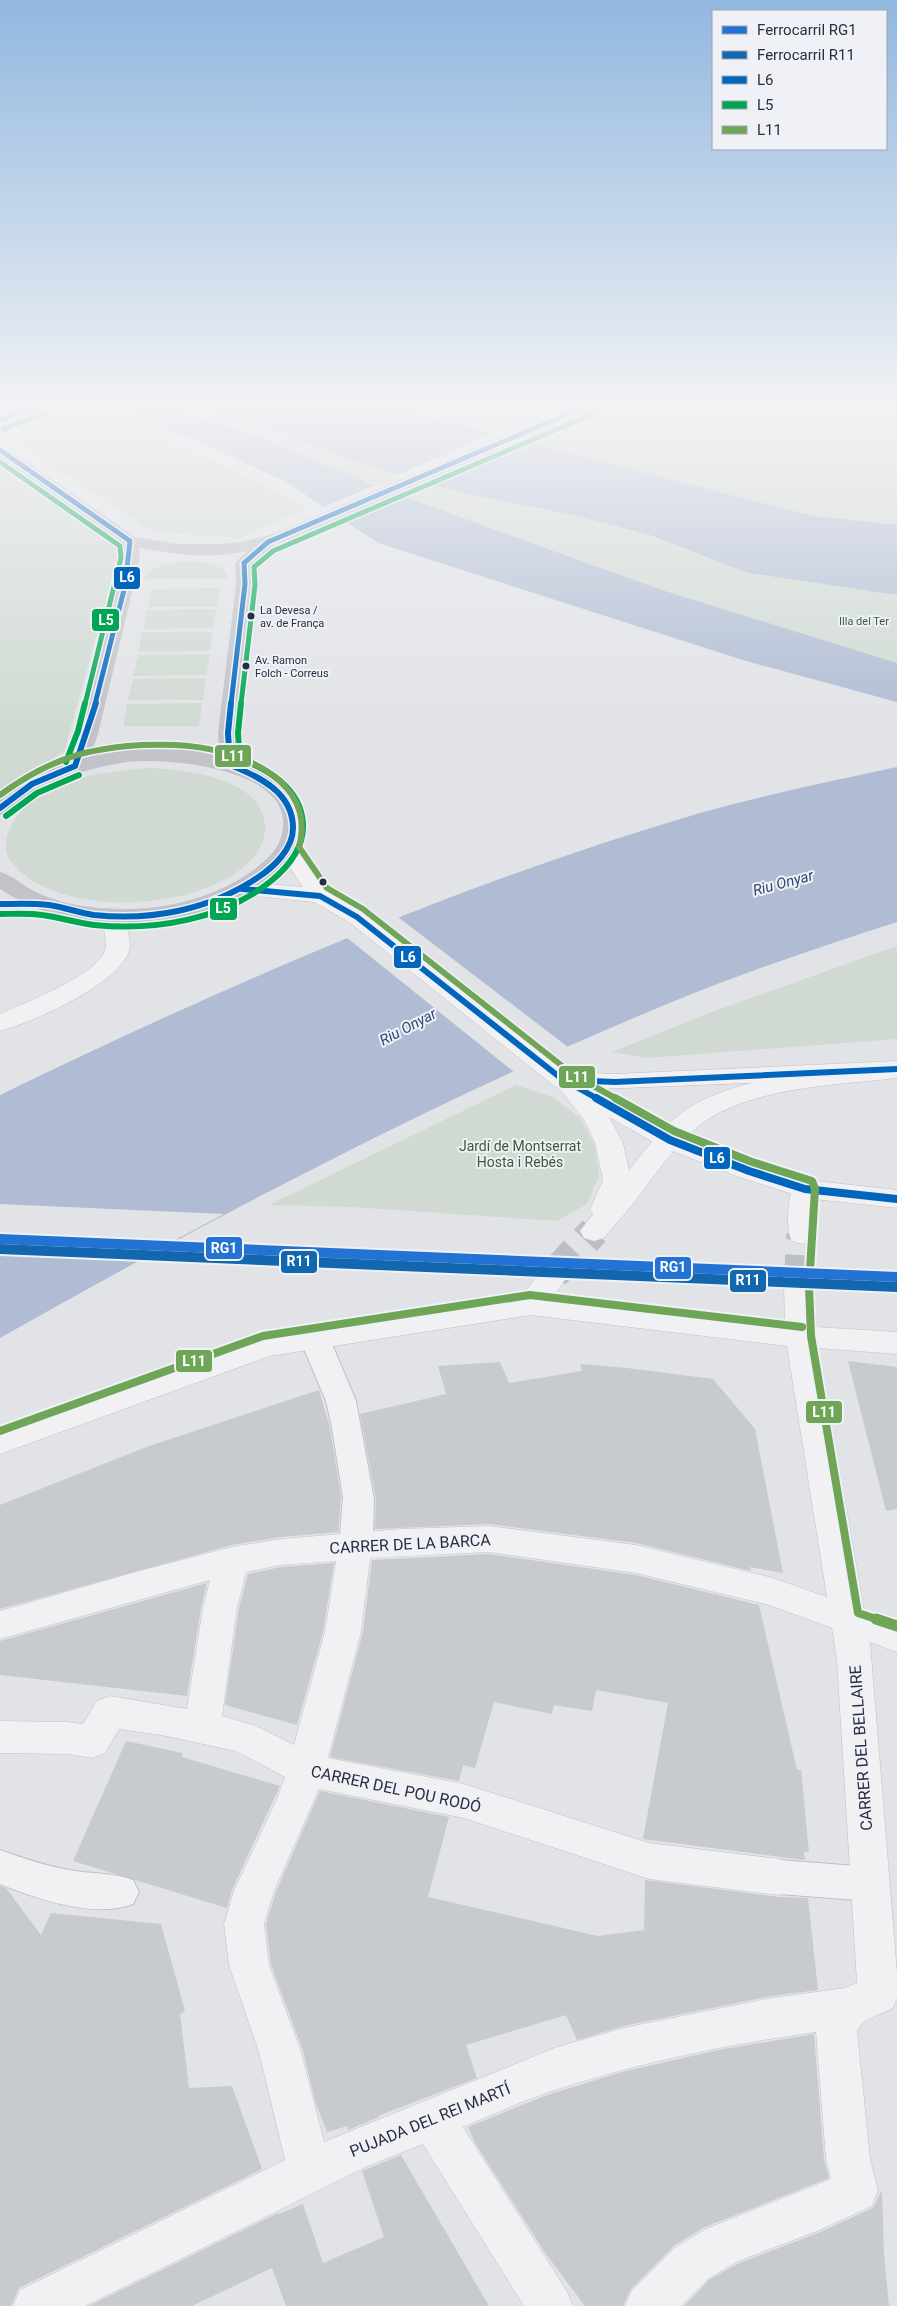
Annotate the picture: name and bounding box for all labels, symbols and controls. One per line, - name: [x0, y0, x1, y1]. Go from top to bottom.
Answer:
- legend: [712, 10, 887, 150]
- text: Ferrocarril RG1: [757, 21, 857, 39]
- text: Ferrocarril R11: [757, 46, 855, 64]
- text: L6: [757, 71, 774, 89]
- text: L5: [757, 96, 774, 114]
- text: L11: [757, 121, 782, 139]
- line badge: L6: [113, 566, 141, 590]
- text: L6: [119, 569, 135, 585]
- place label: La Devesa / av. de França: [260, 604, 324, 630]
- line badge: L5: [91, 608, 120, 632]
- marker: La Devesa / av. de França: [246, 611, 256, 621]
- text: L5: [98, 612, 114, 628]
- park label: Illa del Ter: [839, 615, 889, 628]
- place label: Av. Ramon Folch - Correus: [255, 654, 329, 680]
- marker: Av. Ramon Folch - Correus: [241, 661, 251, 671]
- line badge: L11: [214, 744, 252, 768]
- text: L11: [221, 748, 245, 764]
- water label: Riu Onyar: [751, 866, 816, 900]
- unlabelled marker: [318, 877, 328, 887]
- line badge: L5: [209, 897, 238, 921]
- text: L5: [215, 900, 231, 916]
- line badge: L6: [393, 945, 422, 969]
- text: L6: [400, 949, 416, 965]
- water label: Riu Onyar: [376, 1004, 440, 1049]
- line badge: L11: [558, 1065, 596, 1089]
- text: L11: [565, 1069, 589, 1085]
- park label: Jardí de Montserrat Hosta i Rebés: [459, 1138, 581, 1170]
- line badge: L6: [703, 1146, 731, 1170]
- text: L6: [709, 1150, 725, 1166]
- line badge: RG1: [205, 1236, 243, 1260]
- text: RG1: [211, 1240, 237, 1256]
- line badge: R11: [280, 1250, 318, 1274]
- text: R11: [286, 1253, 312, 1269]
- line badge: RG1: [654, 1256, 692, 1280]
- text: RG1: [660, 1259, 686, 1275]
- line badge: R11: [729, 1269, 767, 1293]
- text: R11: [735, 1272, 761, 1288]
- line badge: L11: [175, 1349, 213, 1373]
- text: L11: [182, 1353, 206, 1369]
- line badge: L11: [805, 1400, 843, 1424]
- text: L11: [812, 1404, 836, 1420]
- street label: CARRER DE LA BARCA: [329, 1530, 492, 1558]
- street label: CARRER DEL BELLAIRE: [846, 1665, 876, 1831]
- street label: CARRER DEL POU RODÓ: [309, 1761, 483, 1816]
- street label: PUJADA DEL REI MARTÍ: [347, 2079, 514, 2161]

